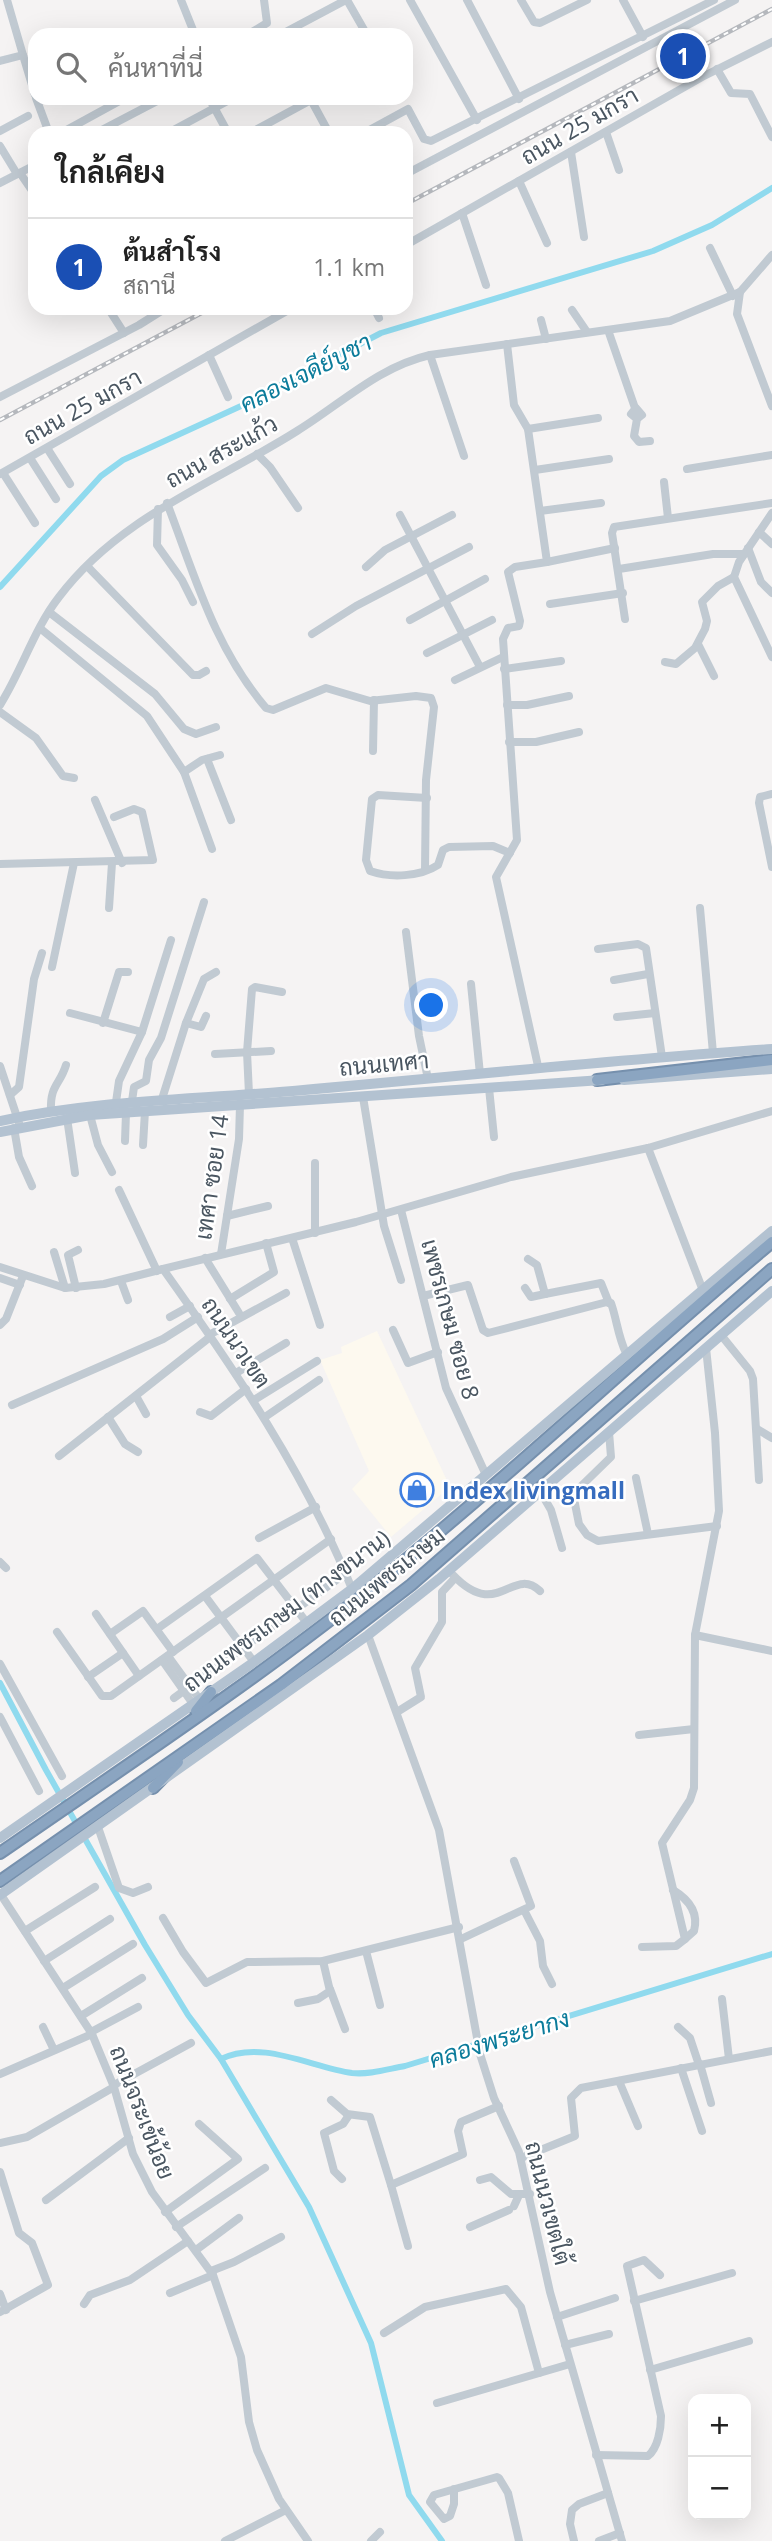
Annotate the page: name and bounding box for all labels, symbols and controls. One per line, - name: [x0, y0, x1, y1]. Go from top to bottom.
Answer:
- search box: [28, 28, 413, 105]
- pin: 1: [660, 30, 706, 82]
- icon: search: [52, 48, 90, 86]
- text: ค้นหาที่นี่: [108, 49, 203, 85]
- street label: ถนน 25 มกรา: [514, 78, 644, 172]
- text: ใกล้เคียง: [56, 151, 165, 192]
- text: ต้นสำโรง: [123, 233, 221, 269]
- text: 1: [72, 251, 86, 283]
- text: 1.1 km: [313, 251, 385, 283]
- text: สถานี: [123, 269, 176, 301]
- water label: คลองเจดีย์บูชา: [233, 325, 377, 421]
- street label: ถนน 25 มกรา: [17, 360, 147, 452]
- street label: ถนน สระแก้ว: [159, 407, 283, 495]
- your location: [414, 988, 448, 1022]
- street label: ถนนเทศา: [338, 1043, 430, 1083]
- street label: เทศา ซอย 14: [186, 1112, 236, 1242]
- street label: เพชรเกษม ซอย 8: [414, 1235, 488, 1403]
- street label: ถนนนวเขต: [195, 1290, 279, 1394]
- shop icon: Index livingmall: [398, 1471, 436, 1509]
- place label: Index livingmall: [442, 1474, 625, 1506]
- street label: ถนนเพชรเกษม: [321, 1519, 451, 1633]
- street label: ถนนเพชรเกษม (ทางขนาน): [176, 1521, 396, 1699]
- water label: คลองพระยากง: [425, 2001, 573, 2075]
- street label: ถนนจระเข้น้อย: [103, 2040, 183, 2184]
- street label: ถนนนวเขตใต้: [518, 2138, 580, 2269]
- map controls: [688, 2394, 751, 2520]
- button: +: [688, 2394, 751, 2457]
- button: −: [688, 2457, 751, 2520]

